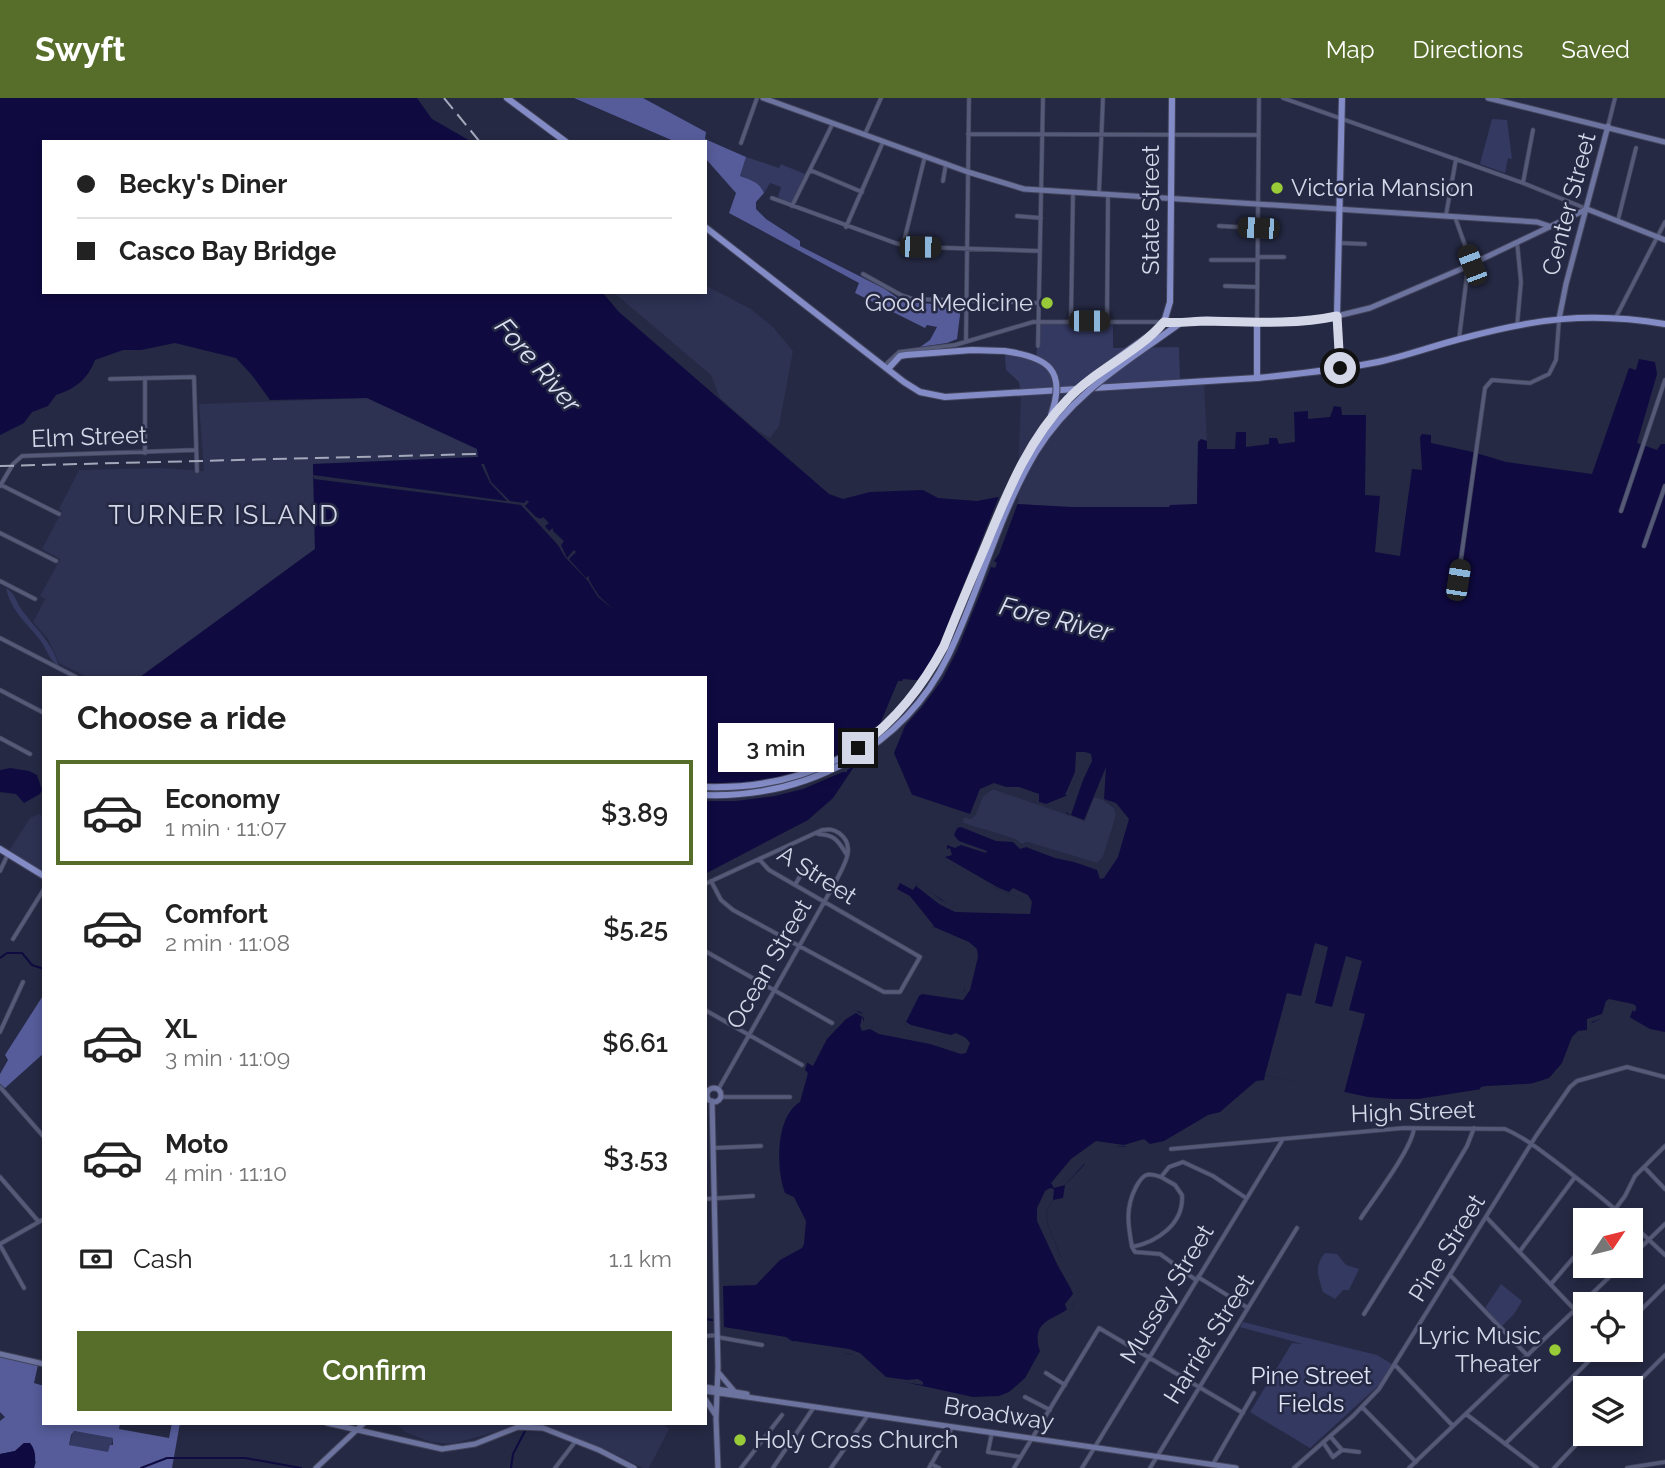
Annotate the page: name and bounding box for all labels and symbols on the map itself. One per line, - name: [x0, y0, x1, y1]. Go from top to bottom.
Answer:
- street label: Center Street: [1536, 129, 1602, 279]
- street label: State Street: [1136, 145, 1165, 275]
- place label: Victoria Mansion: [1291, 173, 1474, 202]
- marker: Victoria Mansion: [1269, 180, 1285, 196]
- car: [1237, 216, 1280, 240]
- car: [899, 236, 942, 258]
- car: [1455, 242, 1490, 288]
- place label: Good Medicine: [865, 288, 1033, 317]
- marker: Good Medicine: [1039, 295, 1055, 311]
- car: [1069, 311, 1111, 332]
- water label: Fore River: [489, 312, 588, 419]
- route start: [1324, 352, 1356, 384]
- street label: Elm Street: [31, 420, 147, 453]
- district label: TURNER ISLAND: [108, 500, 340, 530]
- car: [1445, 558, 1472, 602]
- water label: Fore River: [997, 591, 1116, 648]
- callout: 3 min: [718, 724, 834, 772]
- route end: [842, 732, 874, 764]
- street label: A Street: [772, 839, 862, 910]
- street label: Ocean Street: [720, 894, 817, 1034]
- street label: High Street: [1350, 1095, 1476, 1128]
- street label: Pine Street: [1402, 1189, 1491, 1307]
- north arrow: [1573, 1208, 1643, 1278]
- street label: Mussey Street: [1114, 1219, 1219, 1369]
- street label: Harriet Street: [1157, 1269, 1260, 1409]
- place label: Lyric Music Theater: [1418, 1321, 1542, 1378]
- marker: Lyric Music Theater: [1547, 1342, 1563, 1358]
- park label: Pine Street Fields: [1251, 1361, 1371, 1418]
- street label: Broadway: [942, 1390, 1056, 1437]
- place label: Holy Cross Church: [754, 1425, 958, 1454]
- marker: Holy Cross Church: [732, 1432, 748, 1448]

